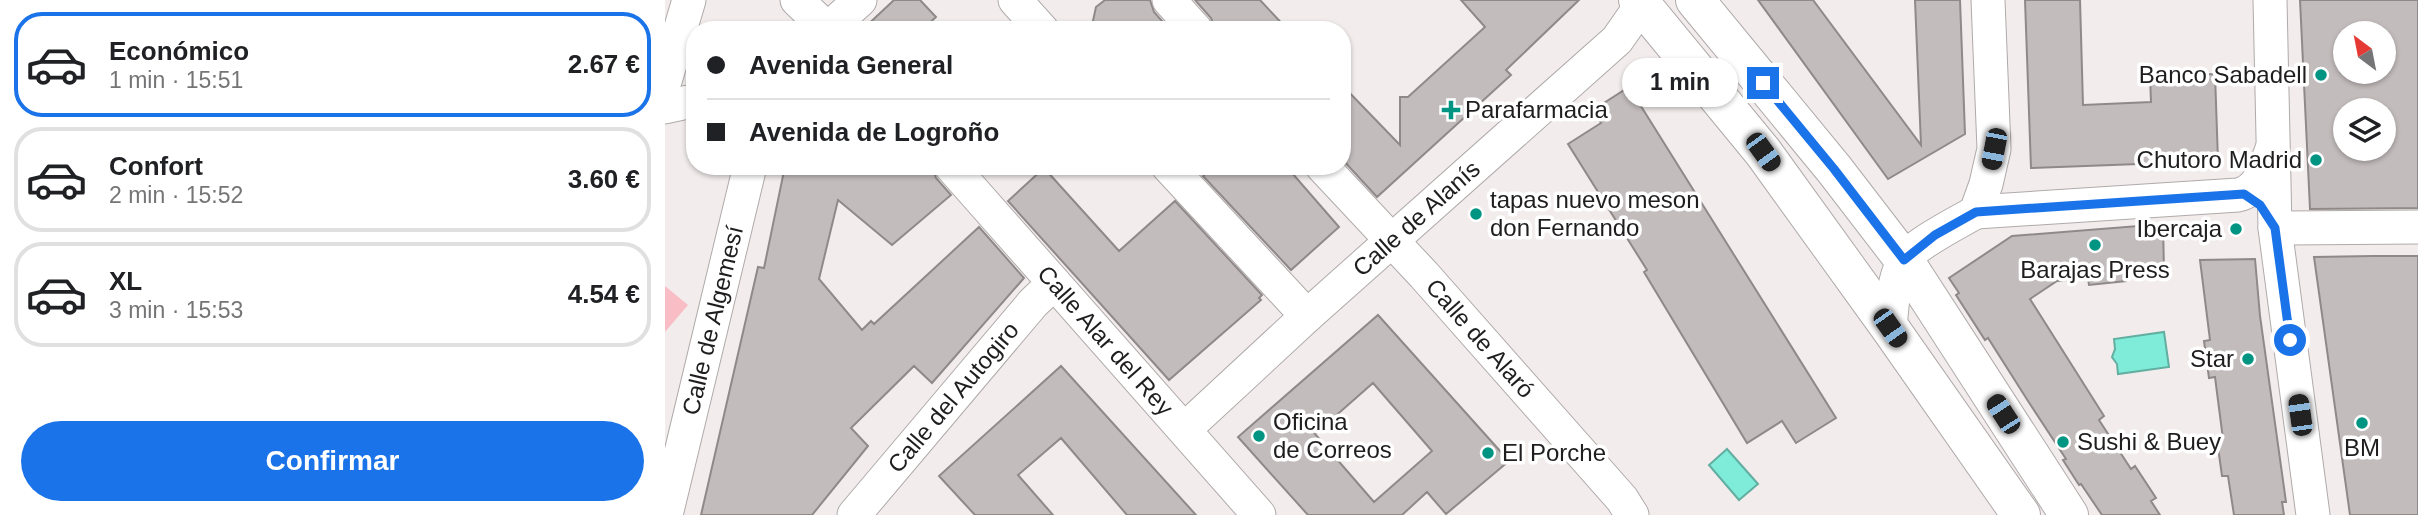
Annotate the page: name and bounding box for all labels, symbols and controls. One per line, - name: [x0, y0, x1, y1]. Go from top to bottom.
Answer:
- north arrow: [2333, 21, 2396, 84]
- map controls: [2333, 21, 2396, 161]
- icon: car: [25, 33, 88, 96]
- text: Económico: [109, 36, 249, 66]
- text: 2.67 €: [568, 49, 640, 79]
- text: Avenida General: [749, 50, 953, 80]
- callout: 1 min: [1623, 58, 1739, 108]
- place label: Banco Sabadell: [2139, 61, 2307, 88]
- text: 1 min · 15:51: [109, 67, 243, 93]
- route end: [1747, 67, 1779, 99]
- marker: Banco Sabadell: [2313, 67, 2329, 83]
- text: 1 min: [1650, 69, 1710, 95]
- place label: Parafarmacia: [1465, 96, 1608, 123]
- button: layers: [2333, 98, 2396, 161]
- marker: Parafarmacia: [1443, 102, 1459, 118]
- text: Avenida de Logroño: [749, 117, 999, 147]
- car: [1980, 126, 2009, 172]
- car: [1743, 129, 1784, 175]
- place label: Chutoro Madrid: [2137, 146, 2302, 173]
- icon: car: [25, 148, 88, 211]
- text: Confort: [109, 151, 203, 181]
- marker: Chutoro Madrid: [2308, 152, 2324, 168]
- street label: Calle de Alanís: [1347, 155, 1485, 281]
- text: 3.60 €: [568, 164, 640, 194]
- text: 2 min · 15:52: [109, 182, 243, 208]
- place label: tapas nuevo meson don Fernando: [1490, 186, 1699, 241]
- marker: tapas nuevo meson don Fernando: [1468, 206, 1484, 222]
- place label: Ibercaja: [2137, 215, 2223, 242]
- marker: Ibercaja: [2228, 221, 2244, 237]
- street label: Calle de Algemesí: [677, 223, 748, 418]
- marker: Barajas Press: [2087, 237, 2103, 253]
- place label: Barajas Press: [2020, 256, 2170, 283]
- street label: Calle Alar del Rey: [1032, 260, 1179, 421]
- icon: car: [25, 263, 88, 326]
- text: XL: [109, 266, 142, 296]
- street label: Calle de Alaró: [1421, 273, 1540, 403]
- text: 4.54 €: [568, 279, 640, 309]
- text: 3 min · 15:53: [109, 297, 243, 323]
- car: [1870, 305, 1911, 351]
- street label: Calle del Autogiro: [882, 316, 1024, 478]
- route start: [2274, 324, 2306, 356]
- place label: Star: [2190, 345, 2234, 372]
- marker: Star: [2240, 351, 2256, 367]
- car: [1983, 391, 2024, 437]
- car: [2287, 393, 2314, 437]
- place label: Oficina de Correos: [1273, 408, 1392, 463]
- marker: BM: [2354, 415, 2370, 431]
- button: Confirmar: [21, 421, 644, 501]
- marker: Oficina de Correos: [1251, 428, 1267, 444]
- place label: Sushi & Buey: [2077, 428, 2221, 455]
- marker: Sushi & Buey: [2055, 434, 2071, 450]
- place label: BM: [2344, 434, 2380, 461]
- place label: El Porche: [1502, 439, 1606, 466]
- marker: El Porche: [1480, 445, 1496, 461]

